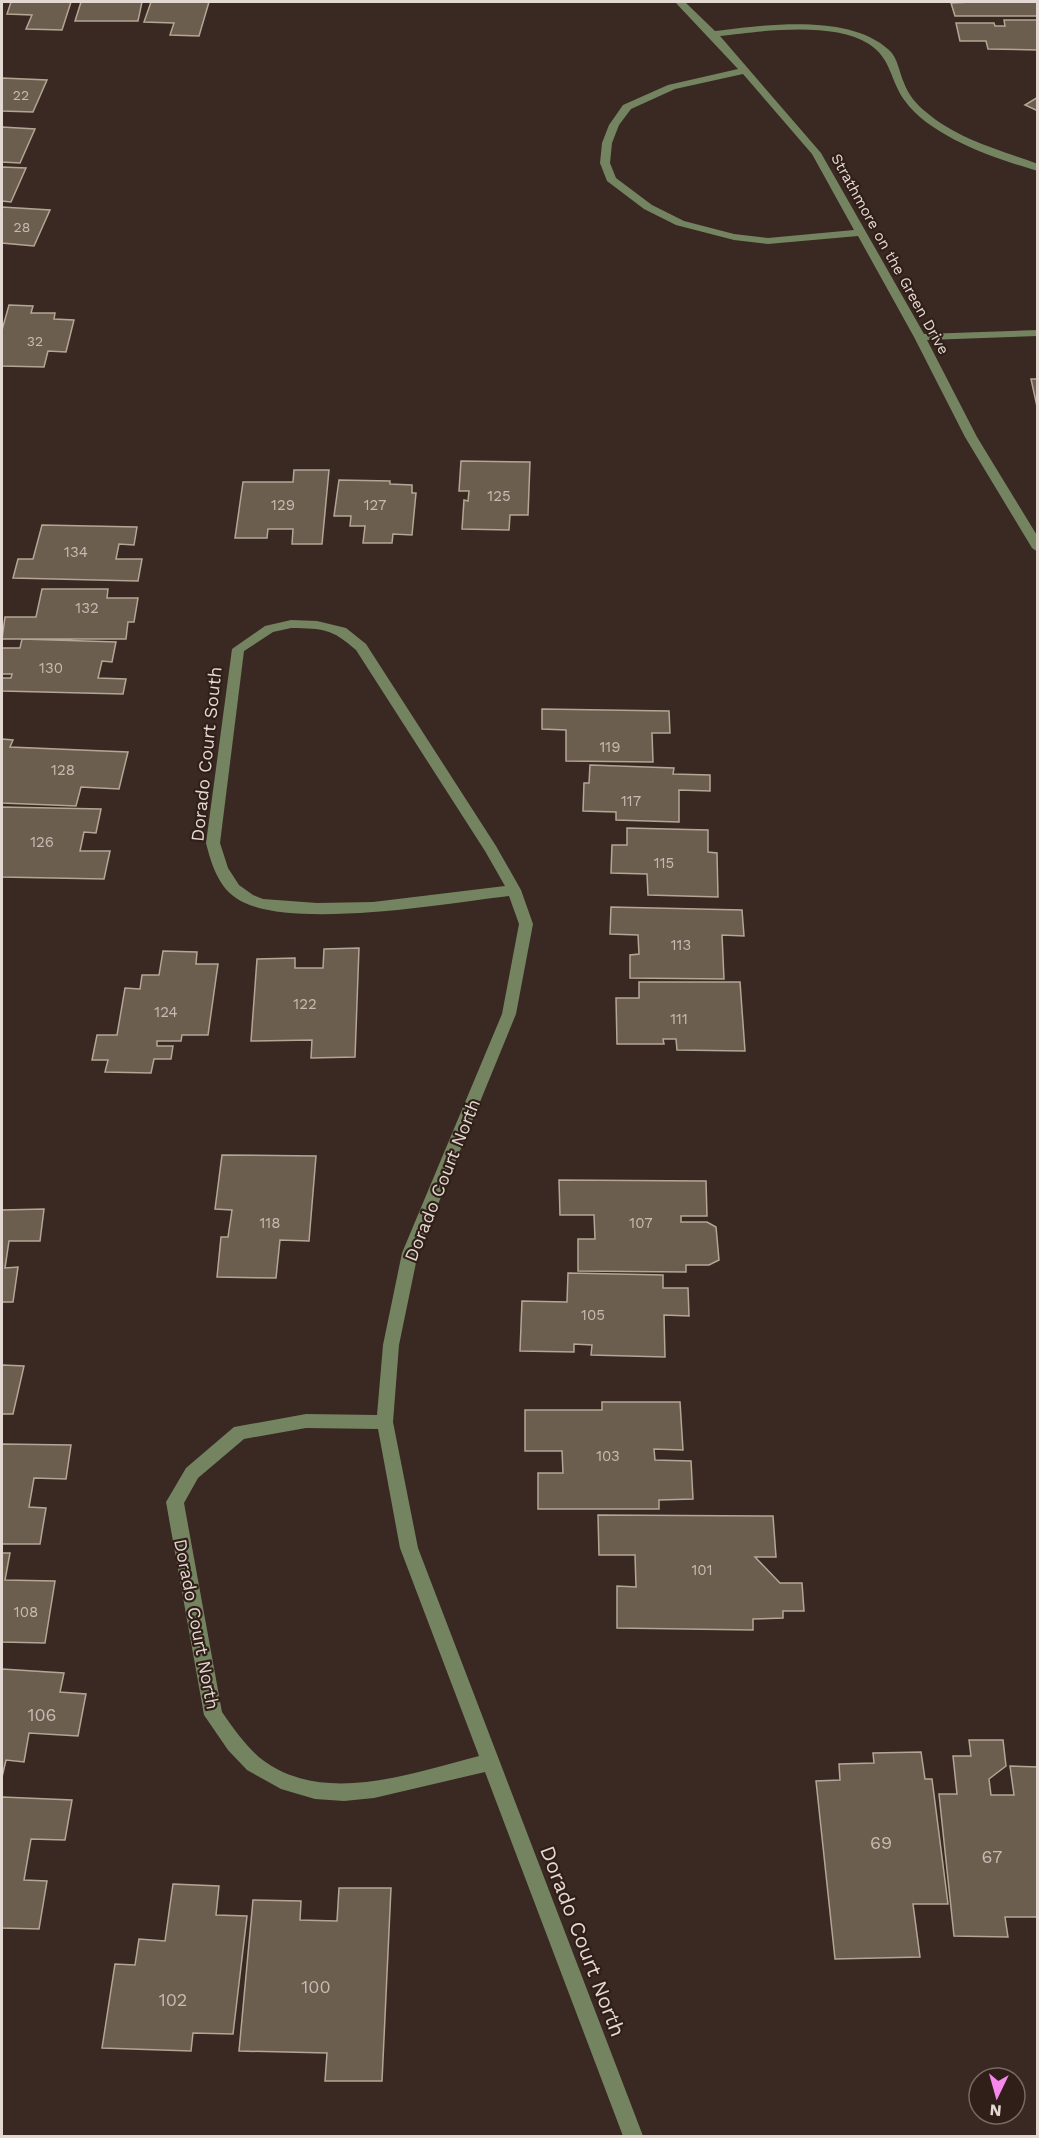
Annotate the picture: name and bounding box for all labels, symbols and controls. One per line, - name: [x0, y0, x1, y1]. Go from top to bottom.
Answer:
- house number: 22: [13, 87, 29, 103]
- street label: Strathmore on the Green Drive: [827, 150, 953, 358]
- house number: 28: [14, 219, 30, 235]
- house number: 32: [27, 333, 43, 349]
- house number: 125: [487, 487, 511, 505]
- house number: 129: [271, 496, 295, 514]
- house number: 127: [364, 496, 386, 514]
- house number: 134: [64, 543, 88, 561]
- house number: 132: [75, 599, 99, 617]
- house number: 130: [39, 659, 63, 677]
- street label: Dorado Court South: [186, 665, 226, 843]
- house number: 119: [600, 738, 620, 756]
- house number: 128: [51, 761, 75, 779]
- house number: 117: [621, 792, 641, 810]
- house number: 126: [30, 833, 54, 851]
- house number: 115: [654, 854, 674, 872]
- house number: 113: [671, 936, 691, 954]
- house number: 122: [293, 995, 317, 1013]
- house number: 124: [154, 1003, 178, 1021]
- house number: 111: [670, 1010, 688, 1028]
- street label: Dorado Court North: [400, 1096, 484, 1264]
- house number: 118: [260, 1214, 280, 1232]
- house number: 107: [629, 1214, 653, 1232]
- house number: 105: [581, 1306, 605, 1324]
- house number: 103: [596, 1447, 620, 1465]
- street label: Dorado Court North: [170, 1537, 224, 1711]
- house number: 101: [691, 1561, 713, 1579]
- house number: 108: [14, 1603, 38, 1621]
- house number: 106: [27, 1704, 57, 1725]
- house number: 69: [870, 1832, 892, 1853]
- street label: Dorado Court North: [535, 1842, 631, 2040]
- house number: 67: [982, 1846, 1002, 1867]
- house number: 100: [301, 1976, 331, 1997]
- house number: 102: [159, 1989, 187, 2010]
- north arrow: [967, 2066, 1027, 2126]
- text: N: [989, 2100, 1002, 2120]

